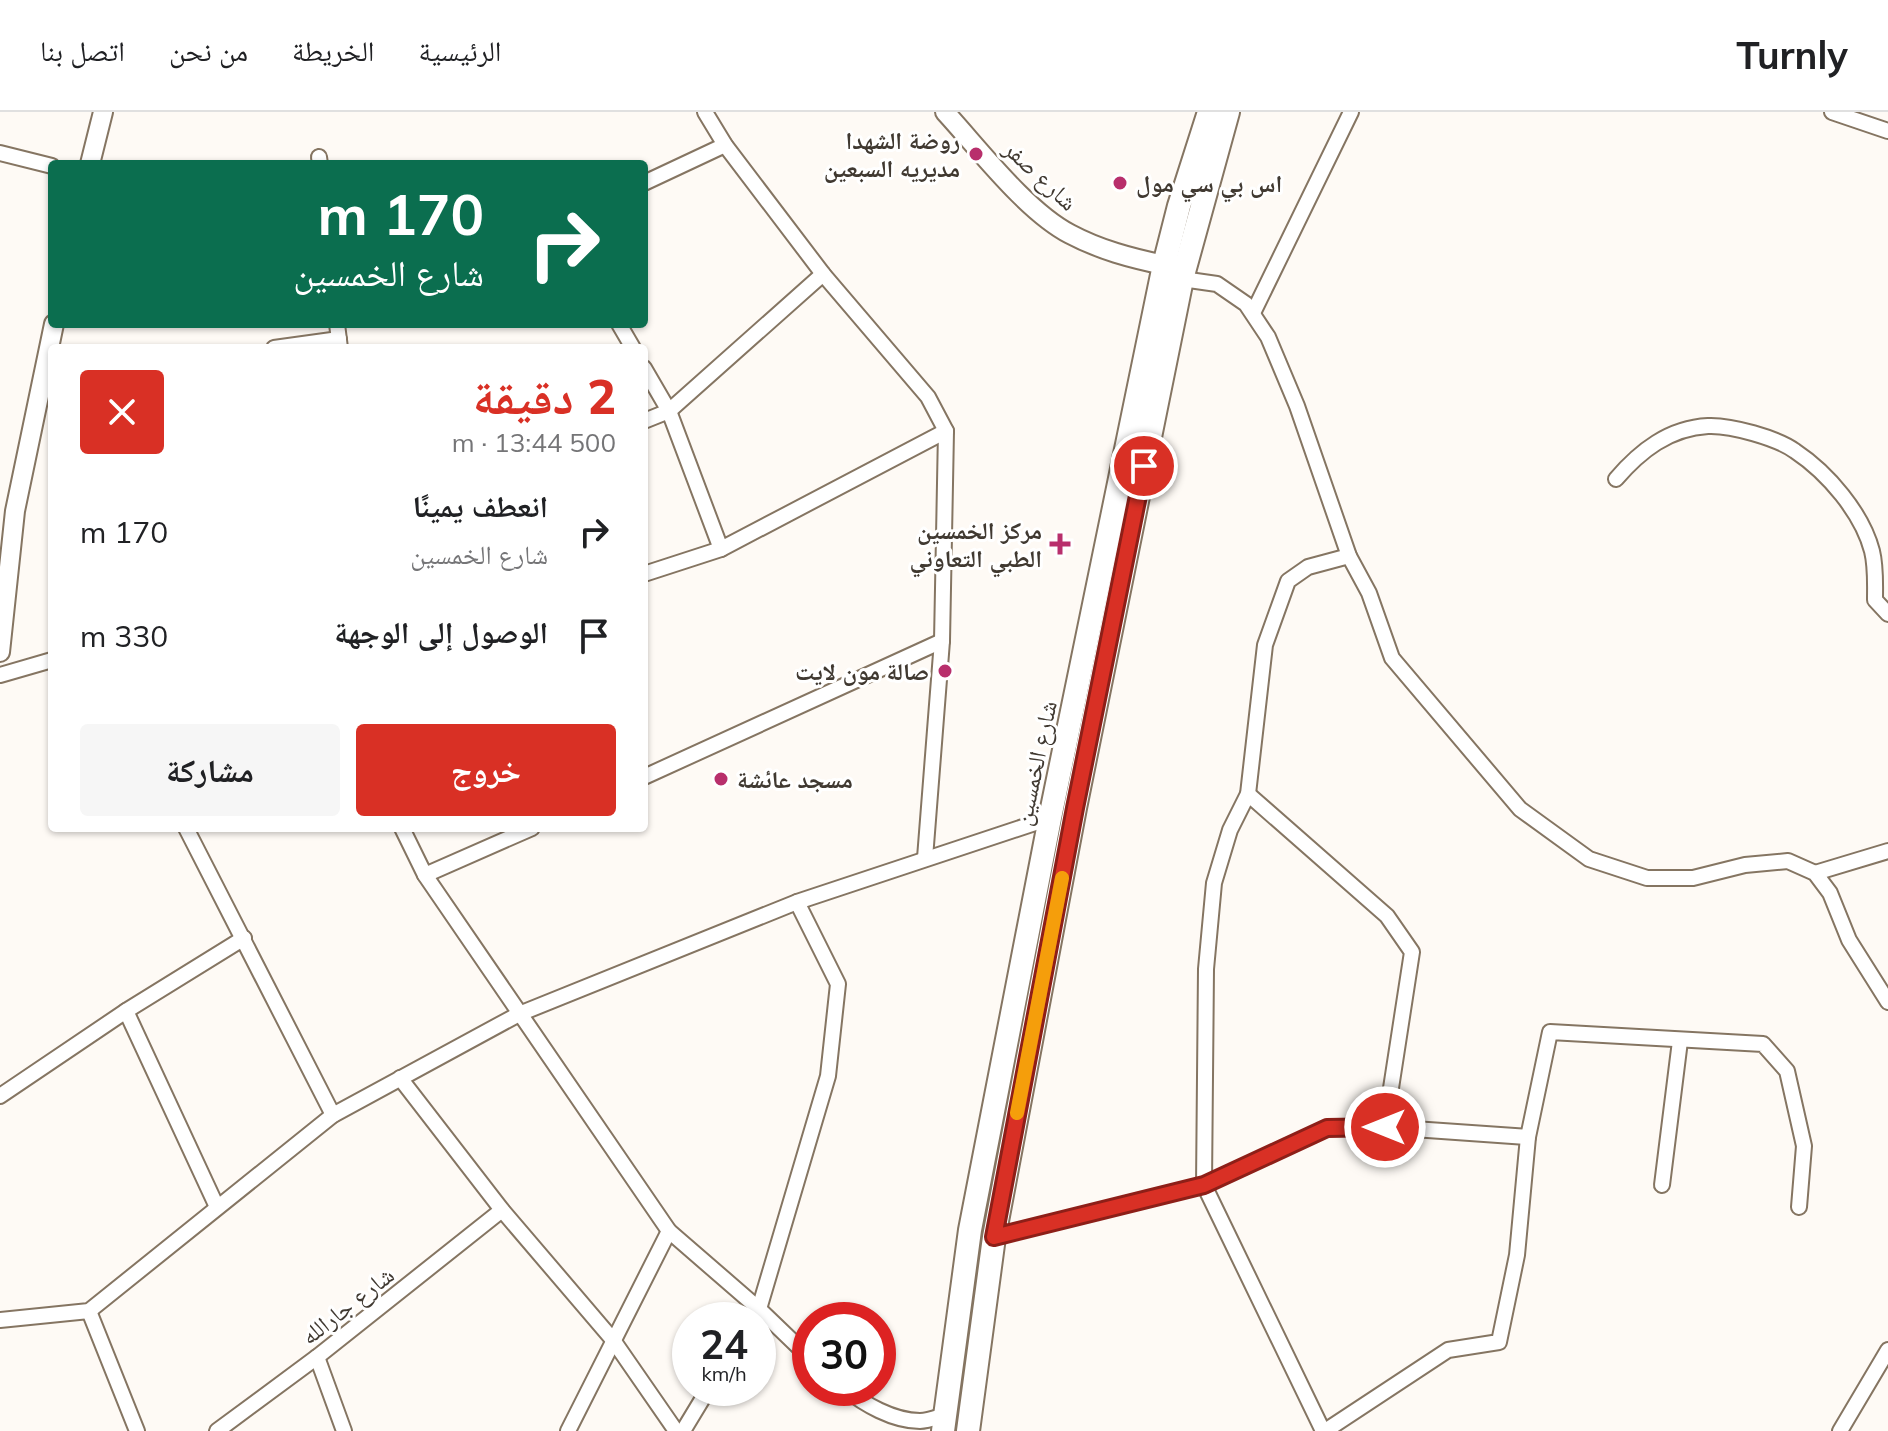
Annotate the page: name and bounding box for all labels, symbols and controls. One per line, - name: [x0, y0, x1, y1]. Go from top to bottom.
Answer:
- text: Turnly: [1736, 31, 1848, 79]
- text: اتصل بنا: [40, 33, 125, 68]
- text: من نحن: [169, 33, 248, 68]
- text: الخريطة: [292, 33, 375, 68]
- text: الرئيسية: [419, 33, 502, 68]
- place label: روضة الشهدا مديريه السبعين: [824, 125, 960, 183]
- street label: شارع صفر: [997, 133, 1084, 217]
- marker: روضة الشهدا مديريه السبعين: [967, 145, 985, 163]
- place label: اس بي سي مول: [1136, 168, 1282, 203]
- marker: اس بي سي مول: [1111, 174, 1129, 192]
- text: 170 m: [317, 179, 484, 249]
- icon: right: [512, 192, 616, 296]
- text: شارع الخمسين: [293, 250, 484, 295]
- text: 2 دقيقة: [473, 366, 616, 426]
- button: close: [80, 370, 164, 454]
- text: 500 m · 13:44: [452, 426, 616, 459]
- pin: [1110, 432, 1178, 500]
- icon: arrive: [1122, 444, 1166, 488]
- text: انعطف يمينًا: [413, 487, 548, 525]
- icon: right: [572, 510, 616, 554]
- text: 170 m: [80, 513, 168, 551]
- place label: مركز الخمسين الطبي التعاوني: [909, 515, 1042, 578]
- marker: مركز الخمسين الطبي التعاوني: [1049, 533, 1071, 555]
- text: شارع الخمسين: [410, 538, 548, 571]
- text: الوصول إلى الوجهة: [334, 613, 548, 651]
- icon: arrive: [572, 614, 616, 658]
- text: 330 m: [80, 617, 168, 655]
- place label: صالة مون لايت: [795, 656, 929, 686]
- marker: صالة مون لايت: [936, 662, 954, 680]
- street label: شارع الخمسين: [1007, 698, 1064, 829]
- button: مشاركة: [80, 724, 340, 816]
- button: خروج: [356, 724, 616, 816]
- place label: مسجد عائشة: [737, 764, 853, 794]
- marker: مسجد عائشة: [712, 770, 730, 788]
- position arrow: [1343, 1085, 1427, 1169]
- street label: شارع جارالله: [294, 1259, 400, 1351]
- speed limit sign: 30: [792, 1302, 896, 1406]
- text: 24: [700, 1319, 748, 1369]
- text: km/h: [701, 1361, 747, 1386]

